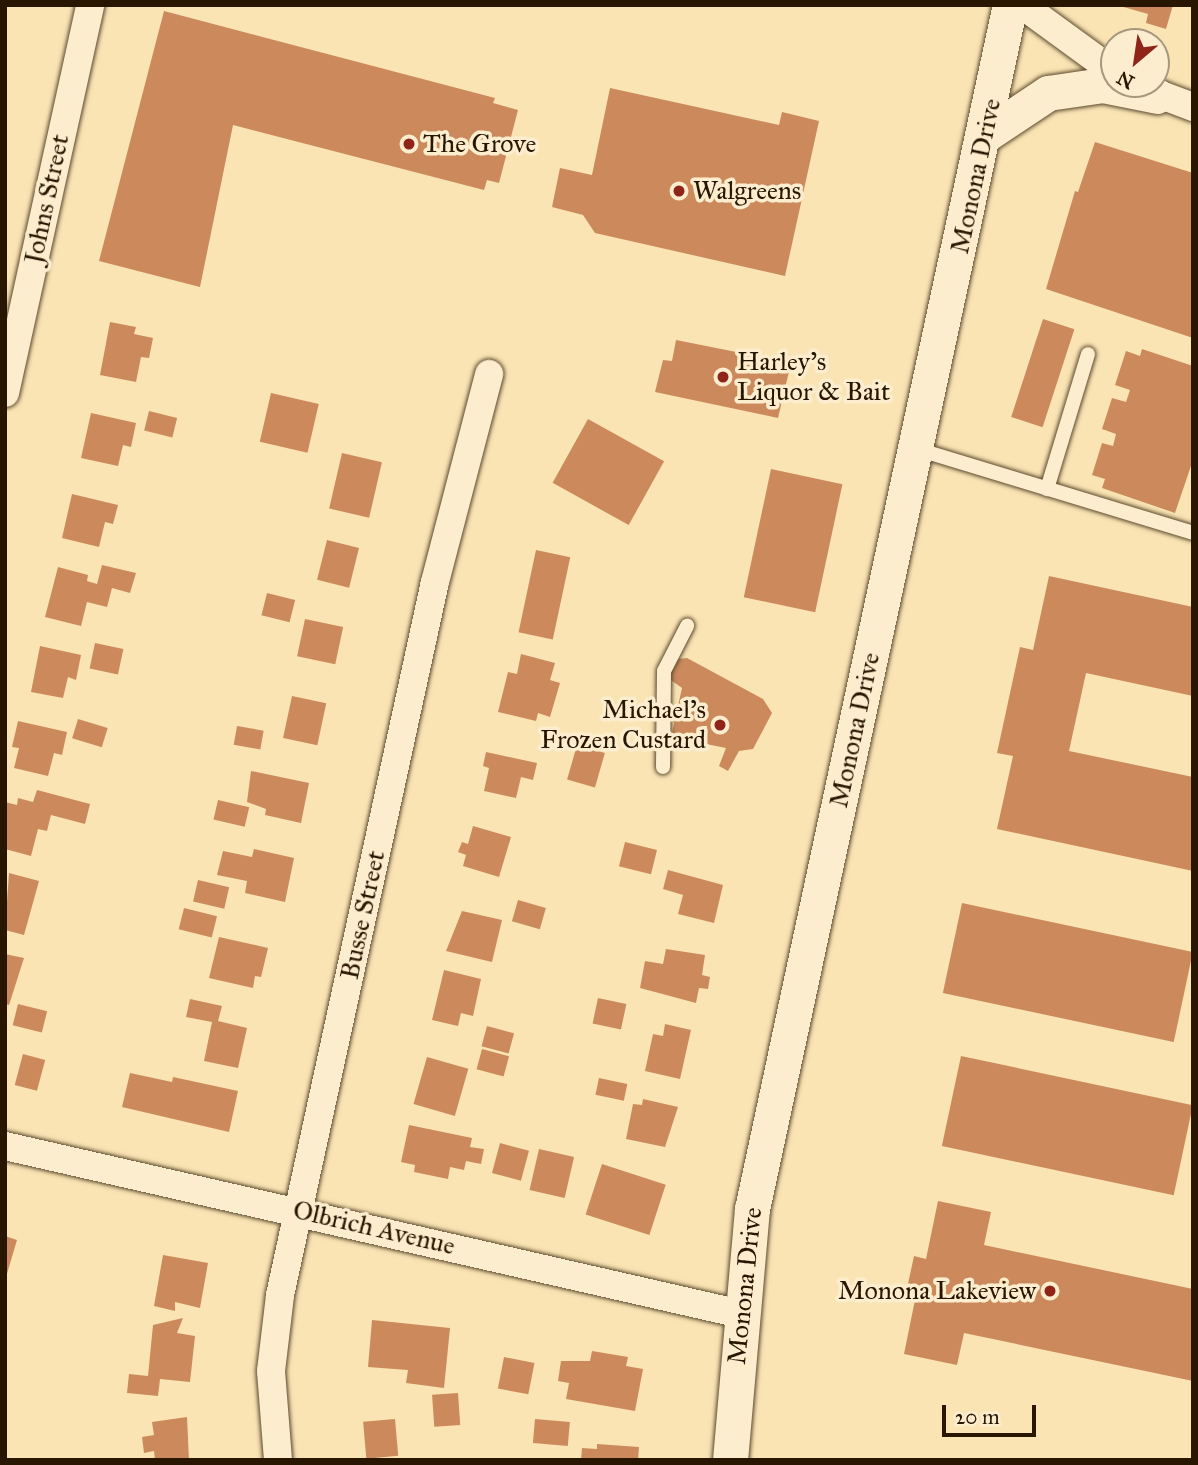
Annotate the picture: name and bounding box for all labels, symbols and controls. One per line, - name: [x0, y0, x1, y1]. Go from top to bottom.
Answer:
- north arrow: [1100, 28, 1170, 98]
- text: N: [1113, 66, 1138, 94]
- street label: Monona Drive: [944, 96, 1008, 256]
- place label: The Grove: [423, 128, 536, 160]
- street label: Johns Street: [18, 132, 76, 266]
- marker: The Grove: [401, 136, 417, 152]
- place label: Walgreens: [693, 175, 801, 207]
- marker: Walgreens: [671, 183, 687, 199]
- place label: Harley's Liquor & Bait: [737, 346, 890, 408]
- marker: Harley's Liquor & Bait: [715, 369, 731, 385]
- street label: Monona Drive: [823, 650, 887, 810]
- place label: Michael's Frozen Custard: [540, 694, 706, 756]
- marker: Michael's Frozen Custard: [712, 717, 728, 733]
- street label: Busse Street: [334, 848, 392, 982]
- street label: Olbrich Avenue: [290, 1194, 458, 1262]
- street label: Monona Drive: [721, 1206, 769, 1366]
- place label: Monona Lakeview: [838, 1275, 1036, 1307]
- marker: Monona Lakeview: [1042, 1283, 1058, 1299]
- scale bar: [946, 1392, 1040, 1436]
- text: 20 m: [955, 1404, 1000, 1430]

